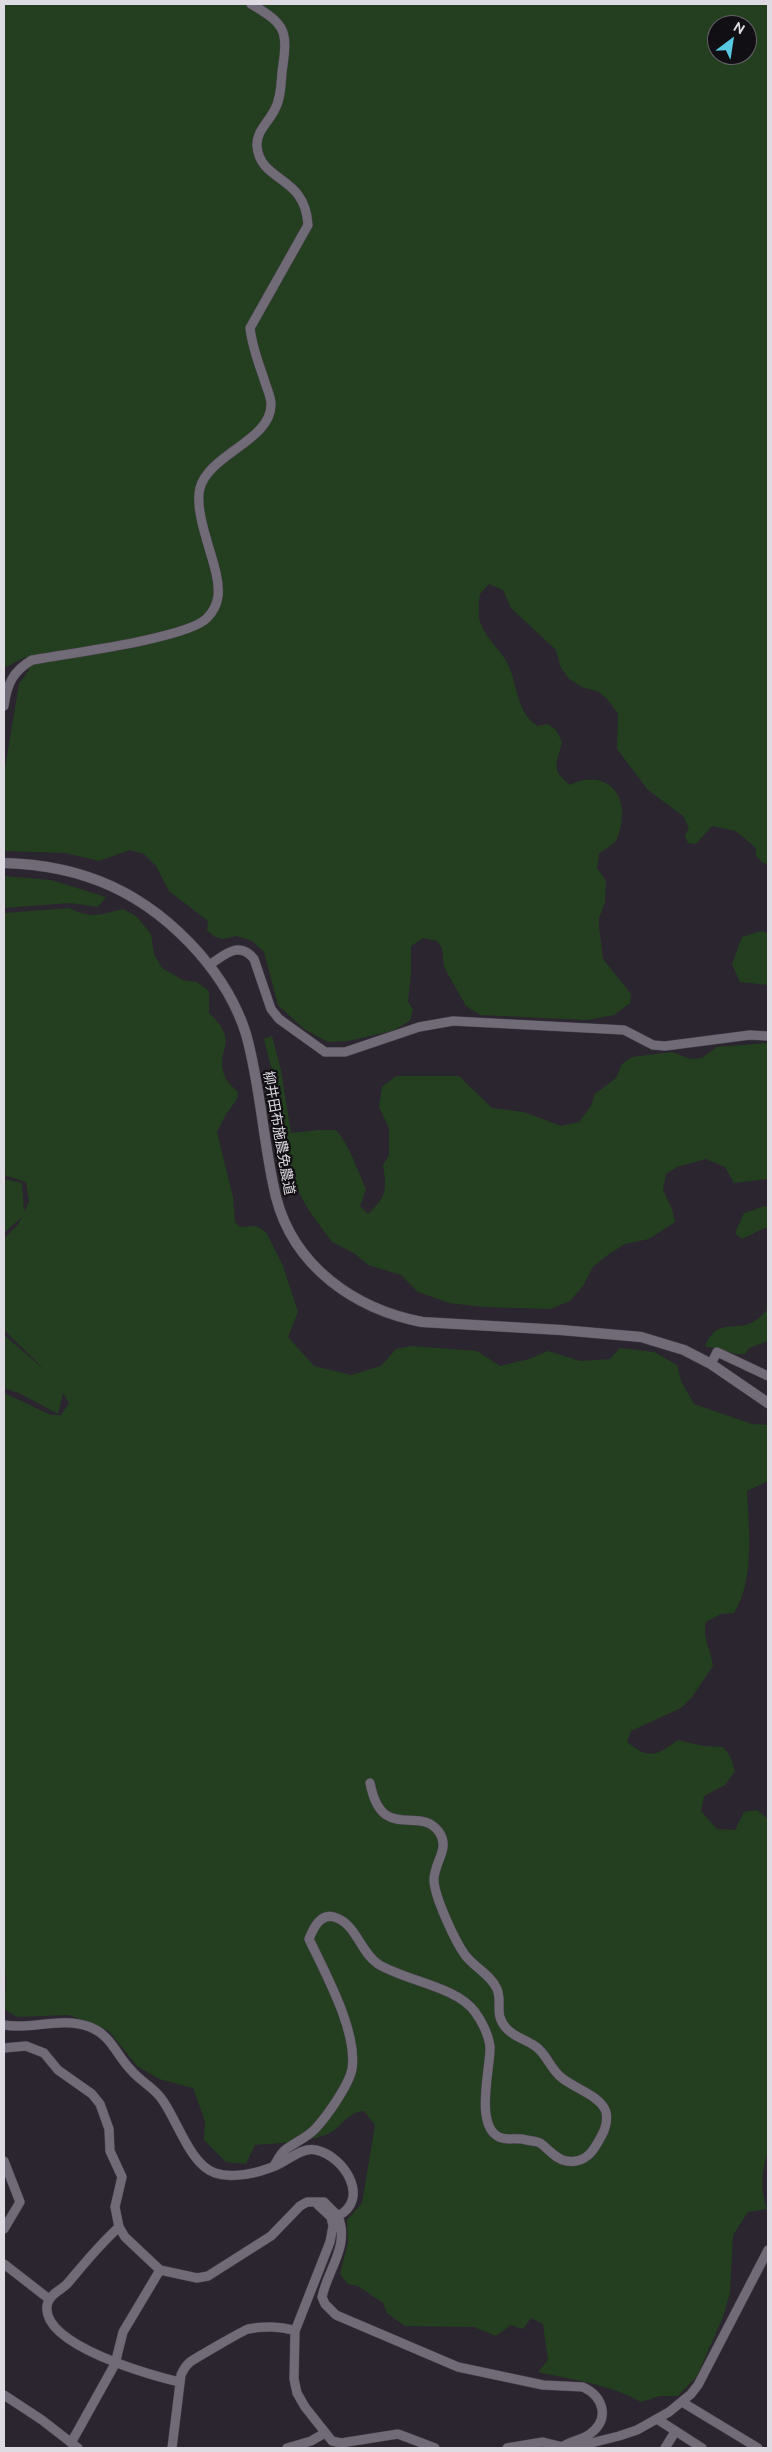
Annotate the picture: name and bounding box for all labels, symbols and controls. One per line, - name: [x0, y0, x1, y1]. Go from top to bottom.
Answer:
- north arrow: [707, 15, 757, 65]
- text: N: [731, 18, 748, 38]
- street label: 柳井田布施農免農道: [260, 1069, 298, 1197]

